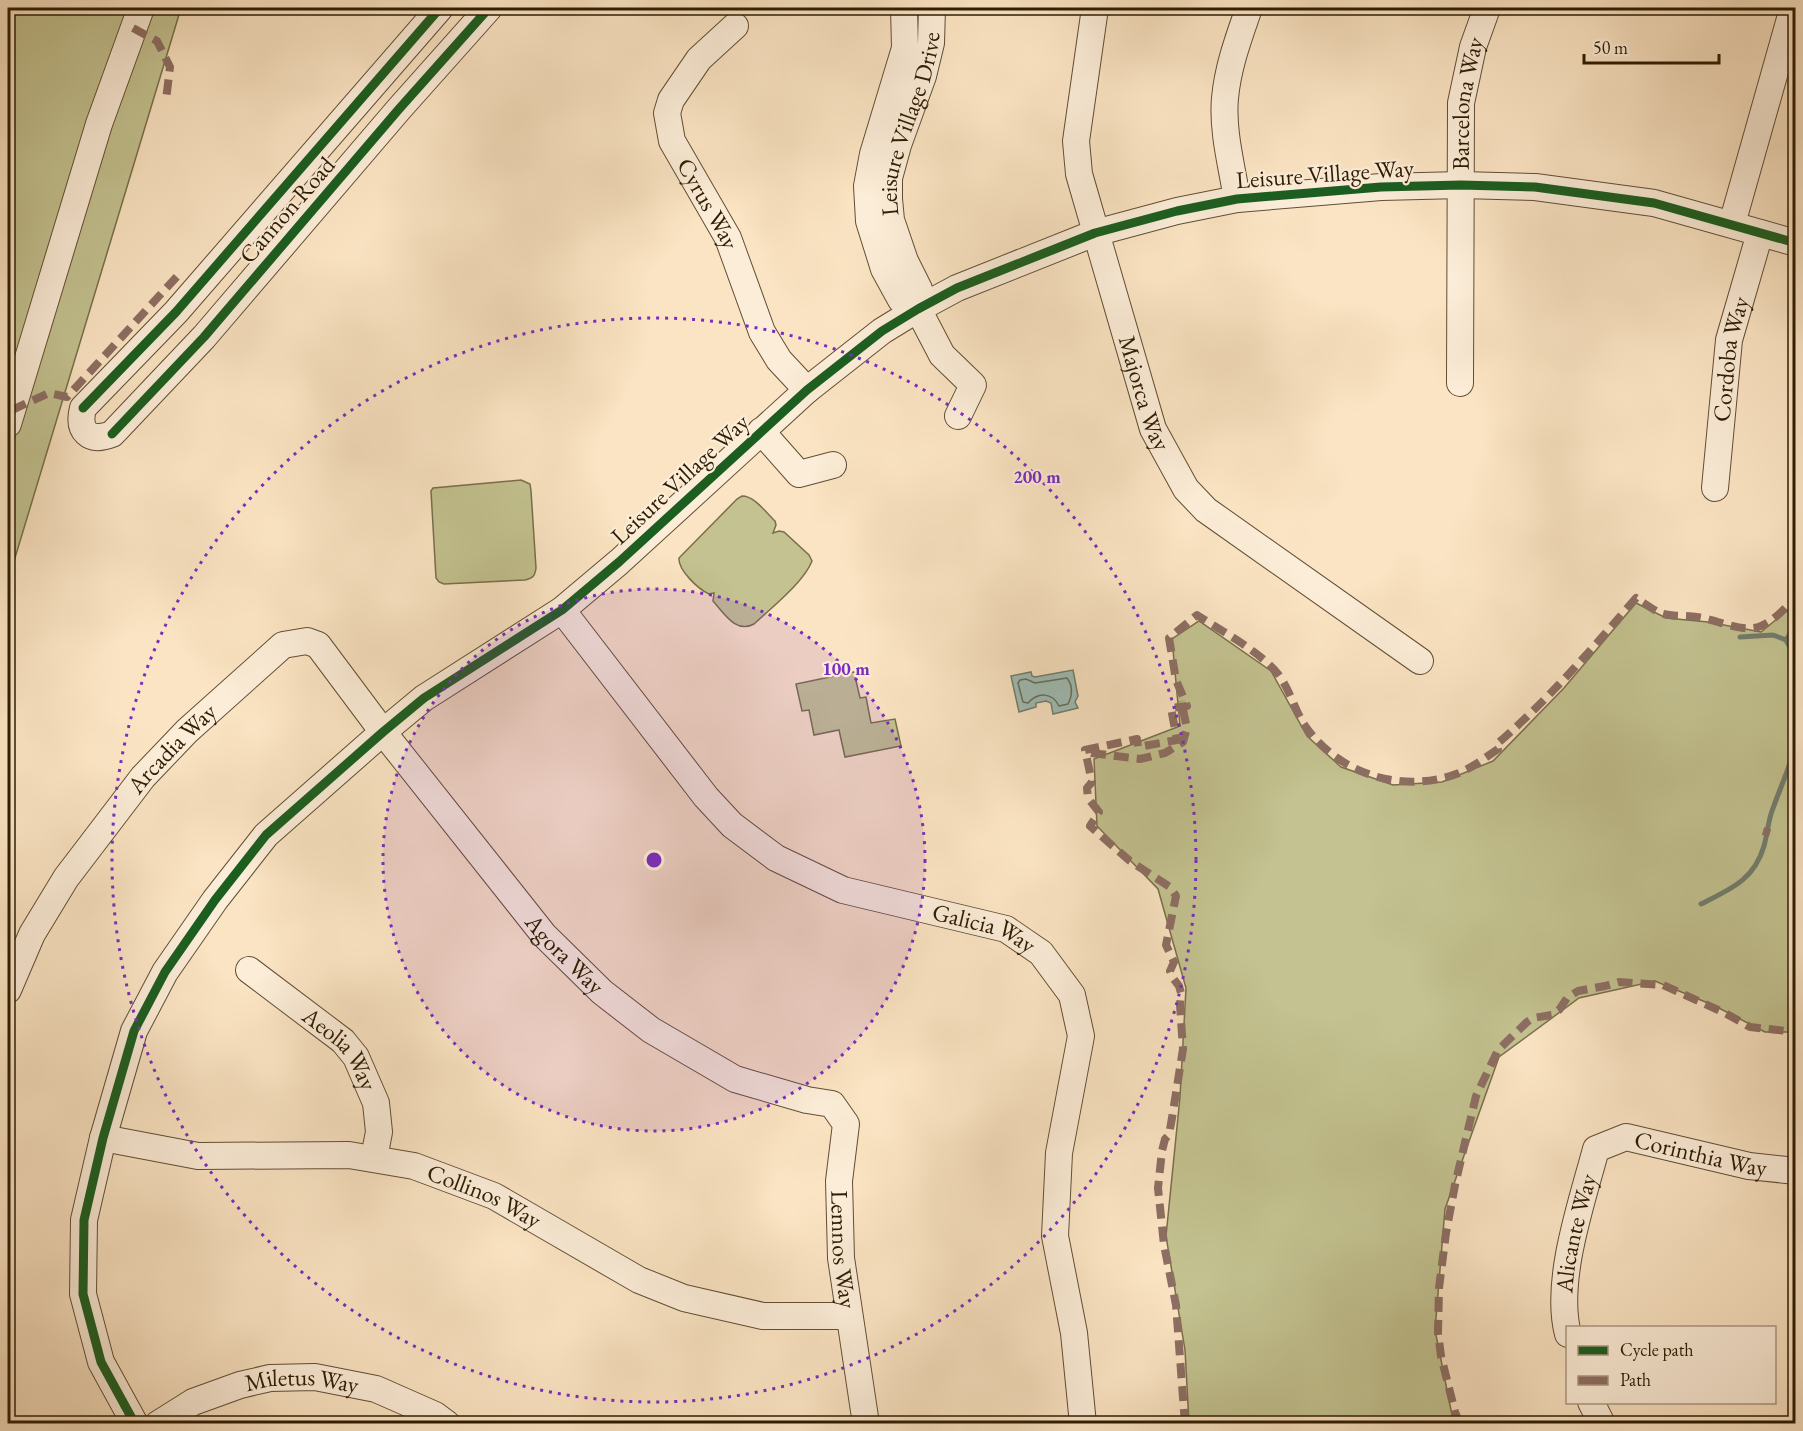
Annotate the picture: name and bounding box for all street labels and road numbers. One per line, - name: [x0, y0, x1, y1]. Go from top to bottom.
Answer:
- street label: Leisure Village Drive: [873, 32, 946, 217]
- street label: Barcelona Way: [1445, 32, 1491, 170]
- street label: Cannon Road: [232, 149, 342, 269]
- street label: Cyrus Way: [670, 152, 747, 254]
- street label: Leisure Village Way: [1235, 152, 1416, 195]
- street label: Cordoba Way: [1705, 292, 1756, 423]
- street label: Majorca Way: [1112, 332, 1178, 456]
- street label: Leisure Village Way: [604, 406, 756, 551]
- street label: Arcadia Way: [119, 696, 223, 801]
- street label: Galicia Way: [929, 896, 1043, 960]
- street label: Agora Way: [518, 907, 612, 1001]
- street label: Aeolia Way: [296, 999, 385, 1095]
- street label: Corinthia Way: [1631, 1124, 1769, 1183]
- street label: Collinos Way: [423, 1156, 548, 1235]
- street label: Alicante Way: [1548, 1169, 1604, 1295]
- street label: Lemnos Way: [824, 1190, 864, 1311]
- street label: Miletus Way: [241, 1361, 362, 1400]

